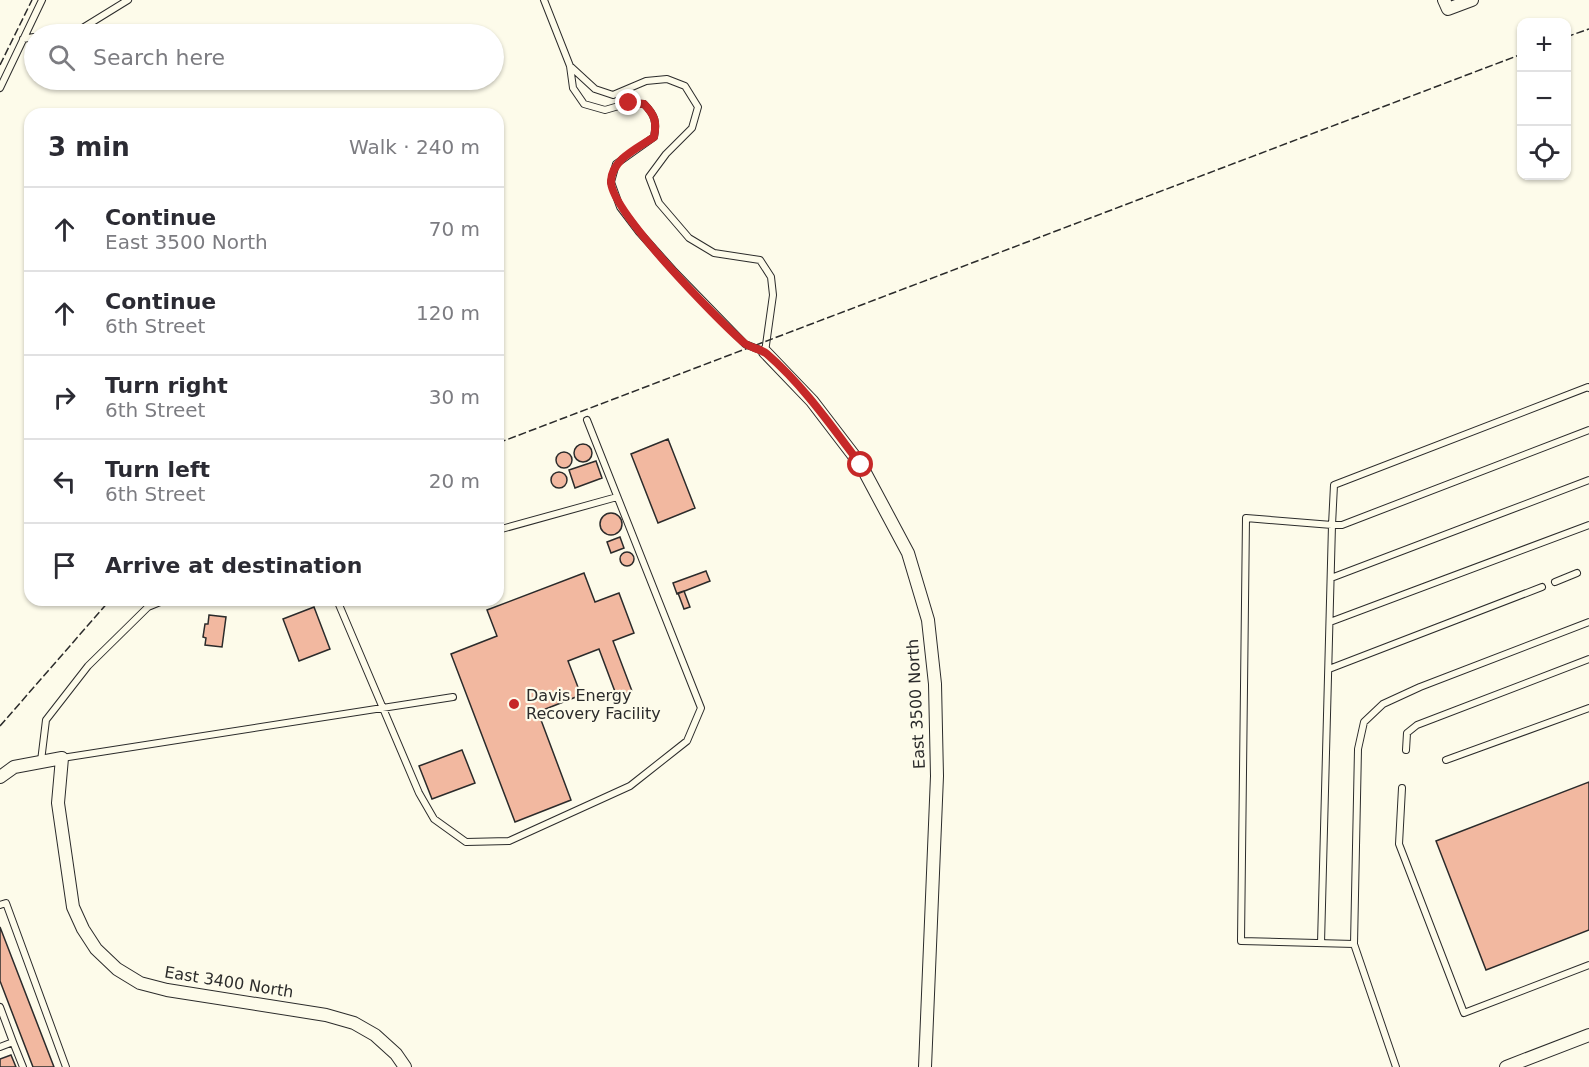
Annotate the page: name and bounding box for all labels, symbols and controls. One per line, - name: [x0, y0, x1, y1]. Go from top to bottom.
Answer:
- map controls: [1517, 18, 1571, 180]
- button: +: [1517, 18, 1571, 72]
- search box: [24, 24, 504, 90]
- icon: search: [45, 41, 78, 74]
- text: Search here: [93, 45, 225, 70]
- button: −: [1517, 72, 1571, 126]
- route end: [615, 89, 641, 115]
- button: locate: [1517, 126, 1571, 180]
- text: 3 min: [48, 132, 130, 162]
- text: Walk · 240 m: [349, 135, 480, 159]
- text: Continue: [105, 205, 216, 230]
- icon: ahead: [48, 213, 81, 246]
- text: 70 m: [429, 217, 480, 241]
- text: East 3500 North: [105, 230, 268, 254]
- text: Continue: [105, 289, 216, 314]
- icon: ahead: [48, 297, 81, 330]
- text: 120 m: [416, 301, 480, 325]
- text: 6th Street: [105, 314, 205, 338]
- text: Turn right: [105, 373, 228, 398]
- icon: right: [48, 381, 81, 414]
- text: 30 m: [429, 385, 480, 409]
- text: 6th Street: [105, 398, 205, 422]
- route start: [847, 451, 873, 477]
- text: Turn left: [105, 457, 210, 482]
- icon: left: [48, 465, 81, 498]
- text: 20 m: [429, 469, 480, 493]
- text: 6th Street: [105, 482, 205, 506]
- icon: arrive: [48, 549, 81, 582]
- text: Arrive at destination: [105, 553, 362, 578]
- street label: East 3500 North: [903, 639, 929, 769]
- place label: Davis Energy Recovery Facility: [526, 686, 661, 723]
- marker: Davis Energy Recovery Facility: [507, 697, 521, 711]
- street label: East 3400 North: [163, 962, 295, 1002]

